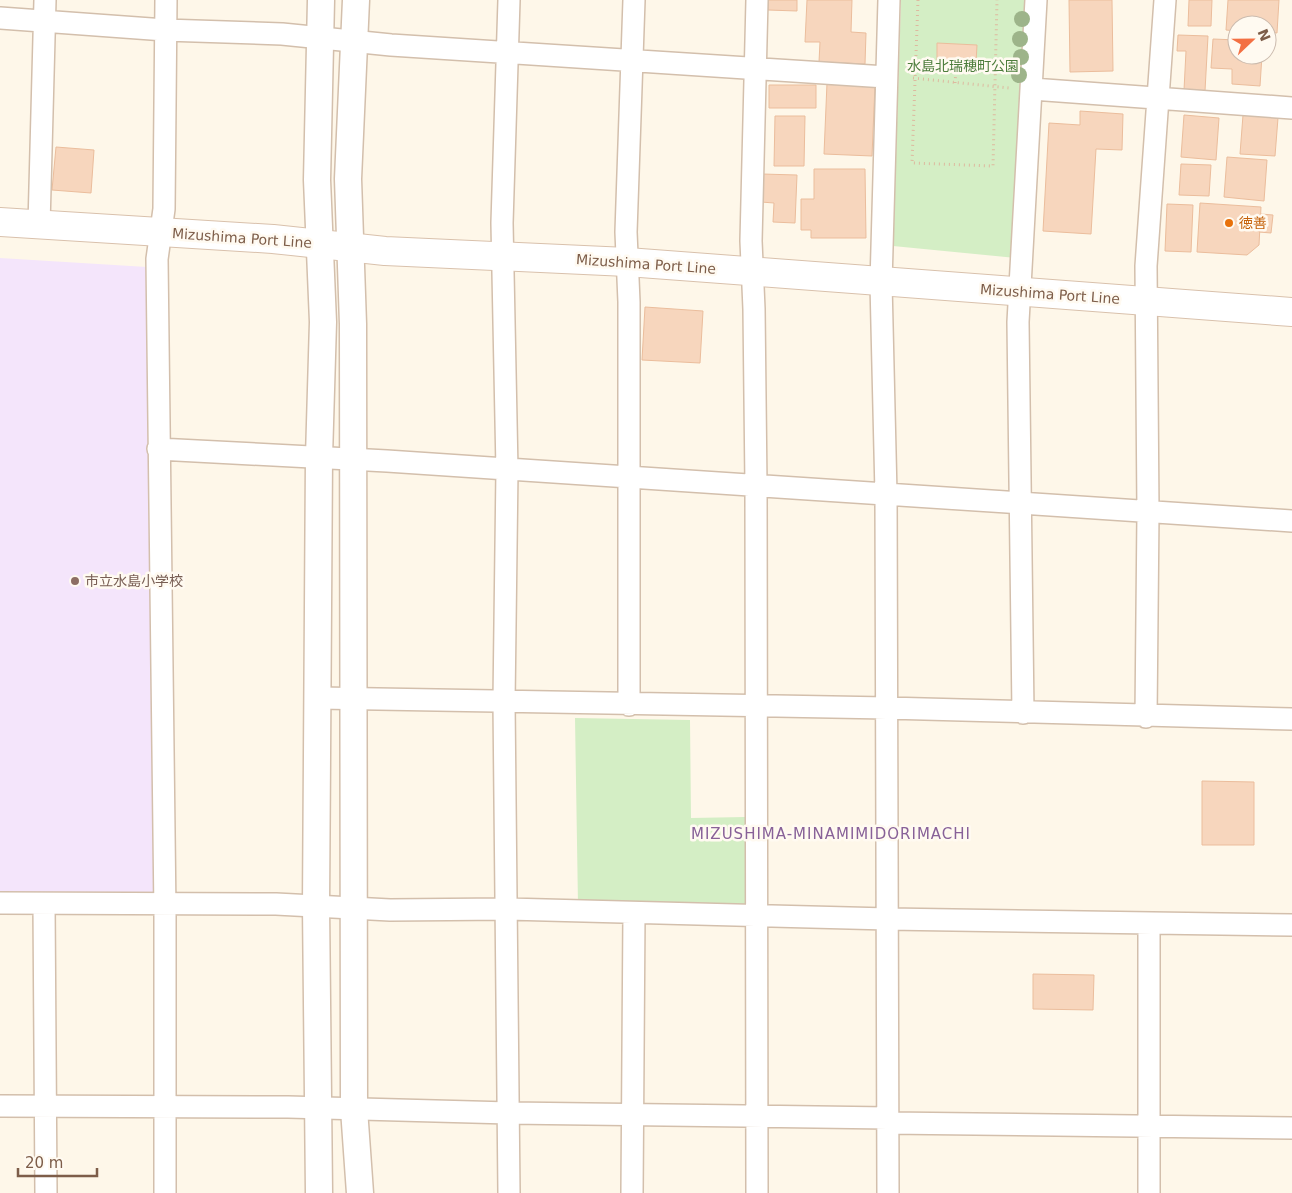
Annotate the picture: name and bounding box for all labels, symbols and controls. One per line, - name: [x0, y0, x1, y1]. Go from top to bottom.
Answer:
- north arrow: [1227, 15, 1277, 65]
- text: N: [1254, 27, 1274, 44]
- park label: 水島北瑞穂町公園: [907, 58, 1019, 74]
- place label: 徳善: [1239, 215, 1267, 231]
- marker: 徳善: [1223, 217, 1235, 229]
- street label: Mizushima Port Line: [171, 225, 313, 251]
- street label: Mizushima Port Line: [575, 251, 717, 277]
- street label: Mizushima Port Line: [979, 281, 1121, 307]
- place label: 市立水島小学校: [85, 573, 183, 589]
- marker: 市立水島小学校: [69, 575, 81, 587]
- district label: MIZUSHIMA-MINAMIMIDORIMACHI: [691, 825, 971, 843]
- scale bar: [18, 1146, 96, 1178]
- text: 20 m: [25, 1154, 63, 1172]

